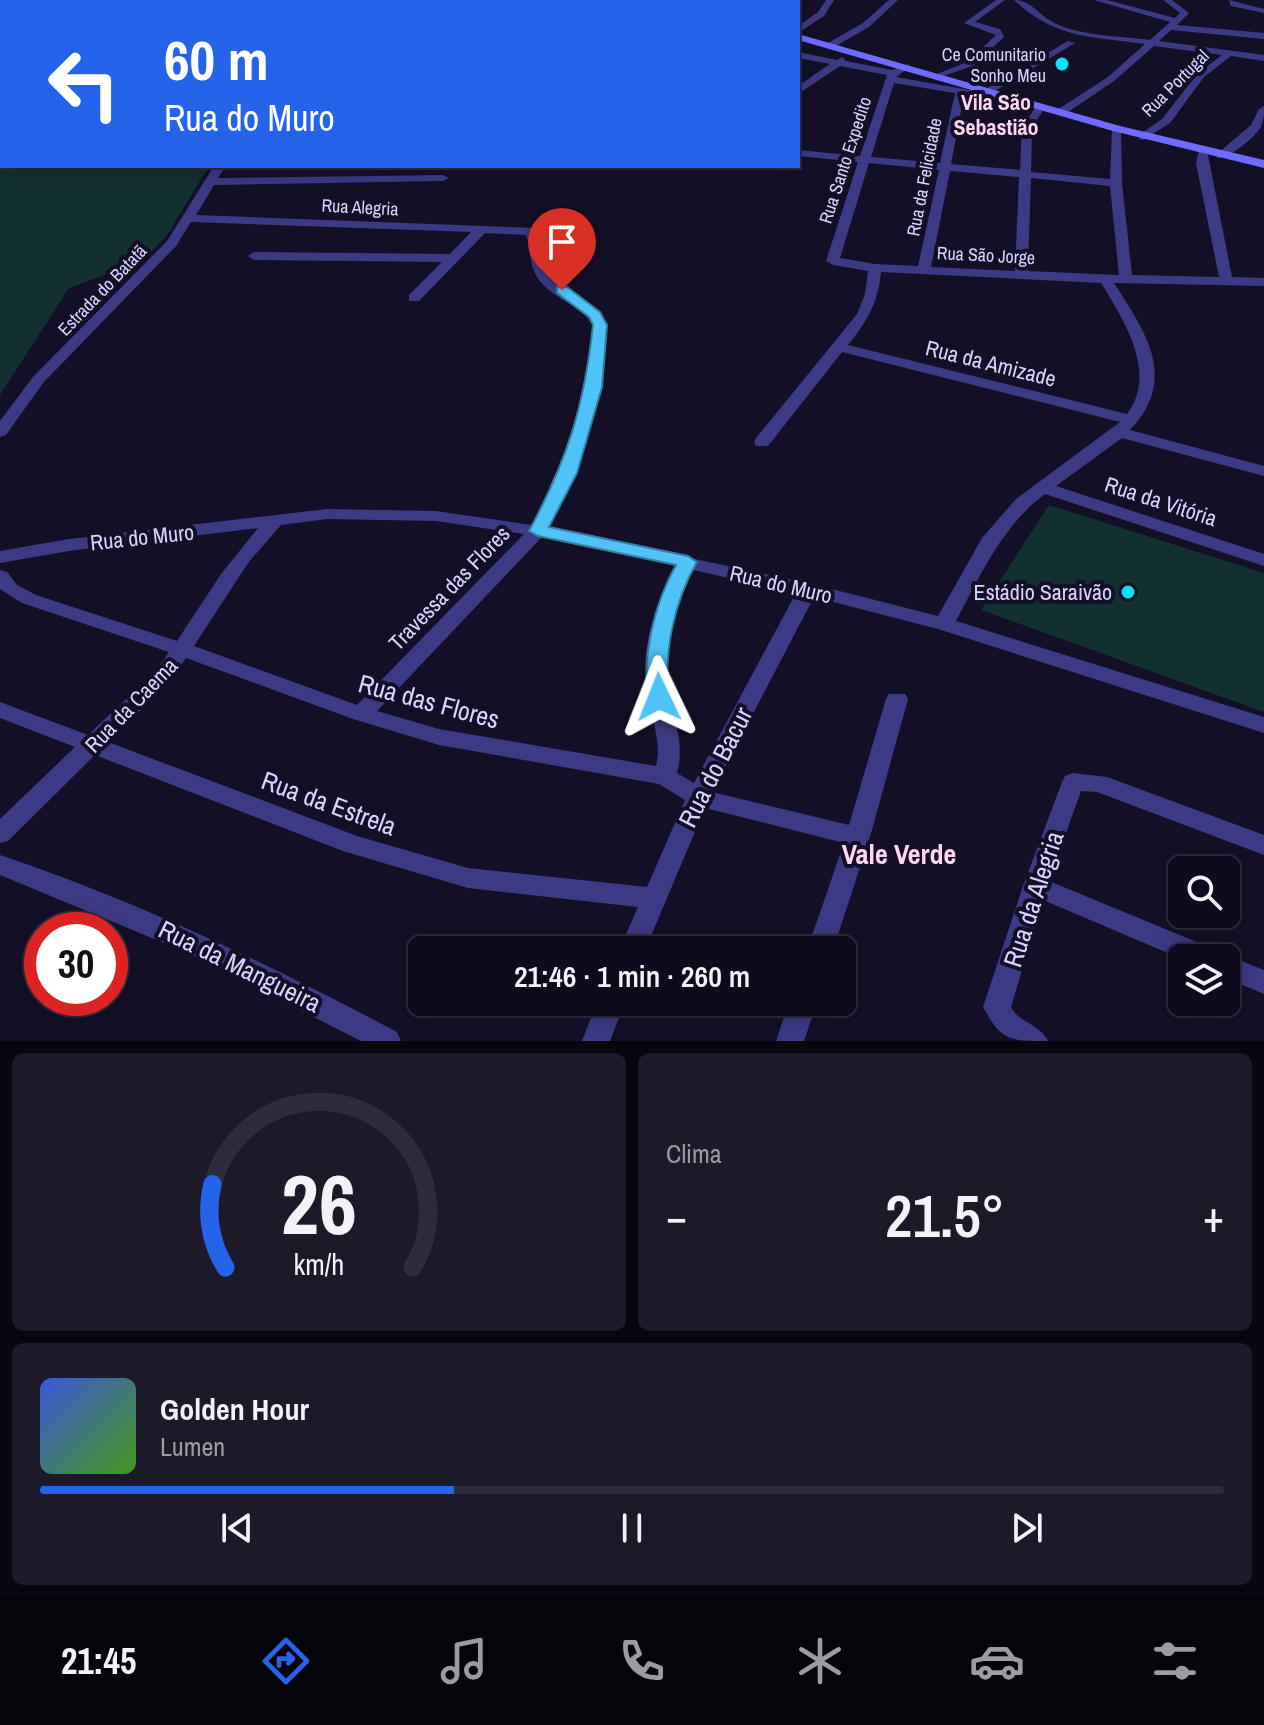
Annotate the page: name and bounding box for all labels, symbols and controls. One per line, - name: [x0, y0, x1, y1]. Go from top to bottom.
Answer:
- text: 60 m: [164, 22, 269, 97]
- icon: left: [32, 32, 136, 136]
- place label: Ce Comunitario Sonho Meu: [942, 42, 1046, 88]
- street label: Rua Portugal: [1136, 44, 1214, 122]
- marker: Ce Comunitario Sonho Meu: [1053, 55, 1071, 73]
- district label: Vila São Sebastião: [953, 87, 1039, 142]
- street label: Rua Santo Expedito: [813, 93, 877, 227]
- text: Rua do Muro: [164, 94, 335, 142]
- street label: Rua da Felicidade: [900, 116, 948, 238]
- street label: Rua Alegria: [321, 192, 399, 222]
- pin: [528, 208, 596, 290]
- icon: arrive: [540, 220, 584, 264]
- street label: Estrada do Batatã: [52, 239, 152, 341]
- street label: Rua São Jorge: [936, 240, 1036, 270]
- street label: Rua da Amizade: [923, 332, 1059, 394]
- street label: Rua da Vitória: [1101, 469, 1221, 533]
- street label: Rua do Muro: [89, 517, 195, 557]
- street label: Travessa das Flores: [382, 519, 516, 657]
- street label: Rua do Muro: [727, 558, 835, 610]
- place label: Estádio Saraivão: [974, 577, 1112, 607]
- marker: Estádio Saraivão: [1119, 583, 1137, 601]
- street label: Rua da Caema: [78, 651, 184, 759]
- position arrow: [617, 655, 701, 739]
- street label: Rua das Flores: [355, 665, 503, 737]
- street label: Rua do Bacur: [670, 701, 760, 833]
- street label: Rua da Estrela: [257, 762, 401, 844]
- street label: Rua da Alegria: [995, 826, 1071, 971]
- district label: Vale Verde: [842, 835, 956, 873]
- map controls: [1168, 856, 1240, 1016]
- button: search: [1168, 856, 1240, 928]
- speed limit sign: 30: [24, 912, 128, 1016]
- street label: Rua da Mangueira: [153, 912, 327, 1020]
- button: layers: [1168, 944, 1240, 1016]
- text: 21:46 · 1 min · 260 m: [514, 956, 750, 996]
- text: Clima: [666, 1136, 722, 1171]
- text: 26: [281, 1148, 357, 1260]
- text: 21.5°: [885, 1175, 1005, 1256]
- text: −: [666, 1186, 687, 1246]
- text: +: [1203, 1186, 1224, 1246]
- text: km/h: [294, 1245, 344, 1284]
- text: Golden Hour: [160, 1389, 309, 1429]
- text: Lumen: [160, 1429, 225, 1464]
- icon: previous: [215, 1506, 259, 1550]
- icon: pause: [610, 1506, 654, 1550]
- icon: next: [1005, 1506, 1049, 1550]
- icon: directions: [258, 1633, 314, 1689]
- icon: music: [436, 1633, 492, 1689]
- icon: phone: [614, 1633, 670, 1689]
- icon: climate: [792, 1633, 848, 1689]
- icon: car: [969, 1633, 1025, 1689]
- icon: filters: [1147, 1633, 1203, 1689]
- text: 21:45: [61, 1637, 136, 1685]

